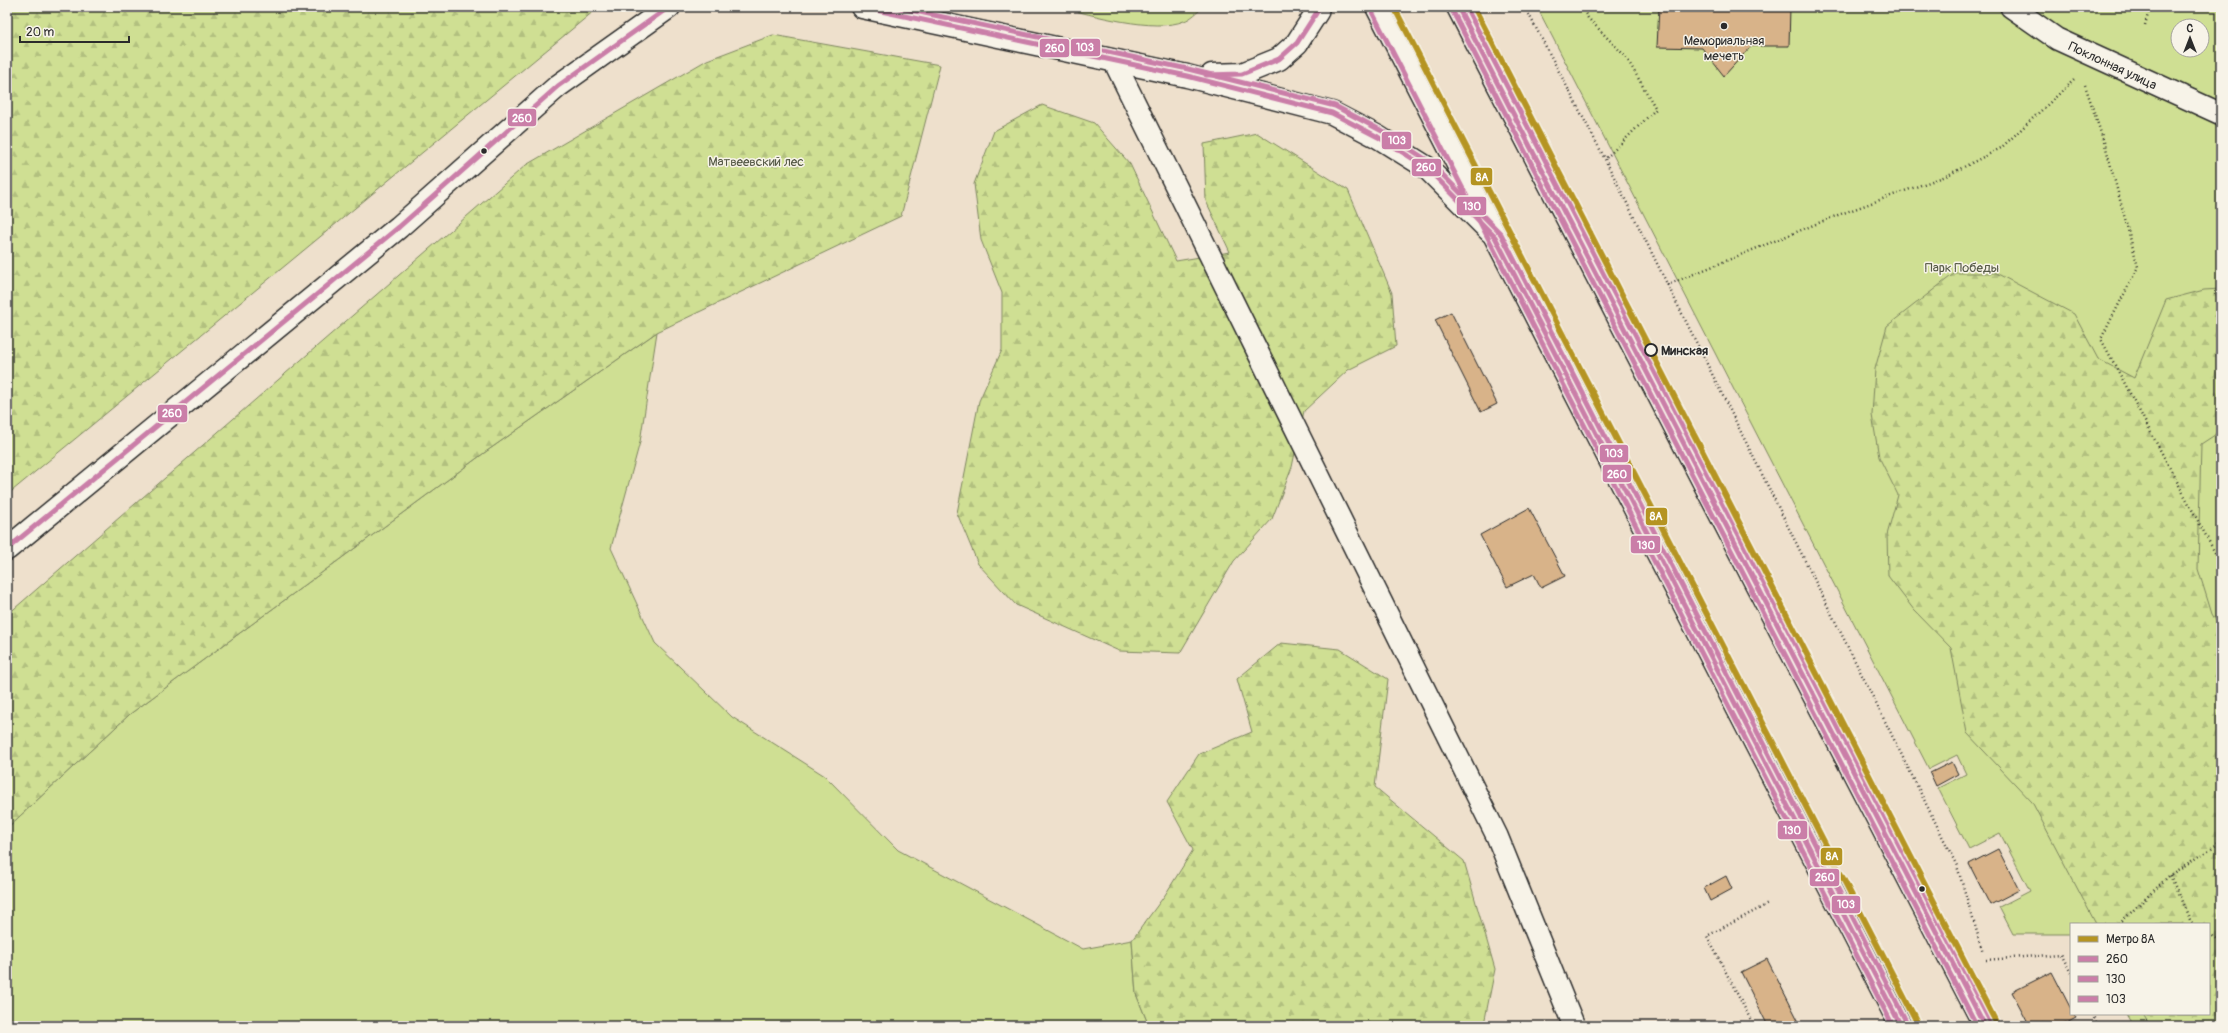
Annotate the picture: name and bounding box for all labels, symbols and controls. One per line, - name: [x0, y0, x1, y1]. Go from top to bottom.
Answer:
- scale bar: [20, 18, 129, 44]
- north arrow: [2170, 18, 2210, 58]
- marker: Мемориальная мечеть: [1719, 21, 1729, 31]
- text: С: [2187, 22, 2194, 35]
- text: 20 m: [26, 25, 55, 40]
- place label: Мемориальная мечеть: [1684, 33, 1764, 64]
- line badge: 260: [1039, 38, 1070, 58]
- line badge: 103: [1070, 38, 1101, 57]
- street label: Поклонная улица: [2066, 38, 2159, 93]
- text: 103: [1076, 41, 1094, 54]
- text: 260: [1045, 42, 1066, 55]
- line badge: 260: [507, 108, 537, 127]
- text: 260: [512, 112, 533, 125]
- line badge: 103: [1381, 131, 1412, 150]
- text: 103: [1388, 134, 1406, 147]
- unlabelled marker: [479, 146, 489, 156]
- park label: Матвеевский лес: [708, 154, 804, 170]
- line badge: 260: [1411, 158, 1442, 177]
- text: 260: [1416, 161, 1437, 174]
- line badge: 8А: [1470, 167, 1493, 186]
- text: 8А: [1476, 171, 1489, 184]
- line badge: 130: [1456, 196, 1487, 216]
- text: 130: [1463, 200, 1481, 213]
- park label: Парк Победы: [1925, 260, 1999, 276]
- marker: Минская: [1644, 343, 1658, 357]
- place label: Минская: [1661, 343, 1708, 359]
- line badge: 260: [157, 404, 188, 423]
- text: 260: [162, 407, 183, 420]
- line badge: 103: [1599, 444, 1629, 463]
- text: 103: [1605, 447, 1623, 460]
- line badge: 260: [1602, 464, 1632, 483]
- text: 260: [1607, 468, 1628, 481]
- line badge: 8А: [1645, 507, 1668, 526]
- text: 8А: [1650, 510, 1663, 523]
- line badge: 130: [1630, 535, 1661, 554]
- text: 130: [1637, 539, 1655, 552]
- line badge: 130: [1777, 820, 1808, 840]
- text: 130: [1783, 824, 1801, 837]
- line badge: 8А: [1820, 847, 1843, 866]
- text: 8А: [1826, 850, 1839, 863]
- line badge: 260: [1809, 868, 1840, 887]
- text: 260: [1815, 871, 1836, 884]
- unlabelled marker: [1917, 884, 1927, 894]
- line badge: 103: [1831, 895, 1861, 914]
- text: 103: [1837, 898, 1855, 911]
- legend: [2070, 923, 2210, 1015]
- text: Метро 8А: [2106, 932, 2155, 947]
- text: 260: [2106, 952, 2128, 967]
- text: 130: [2106, 972, 2126, 987]
- text: 103: [2106, 992, 2126, 1007]

